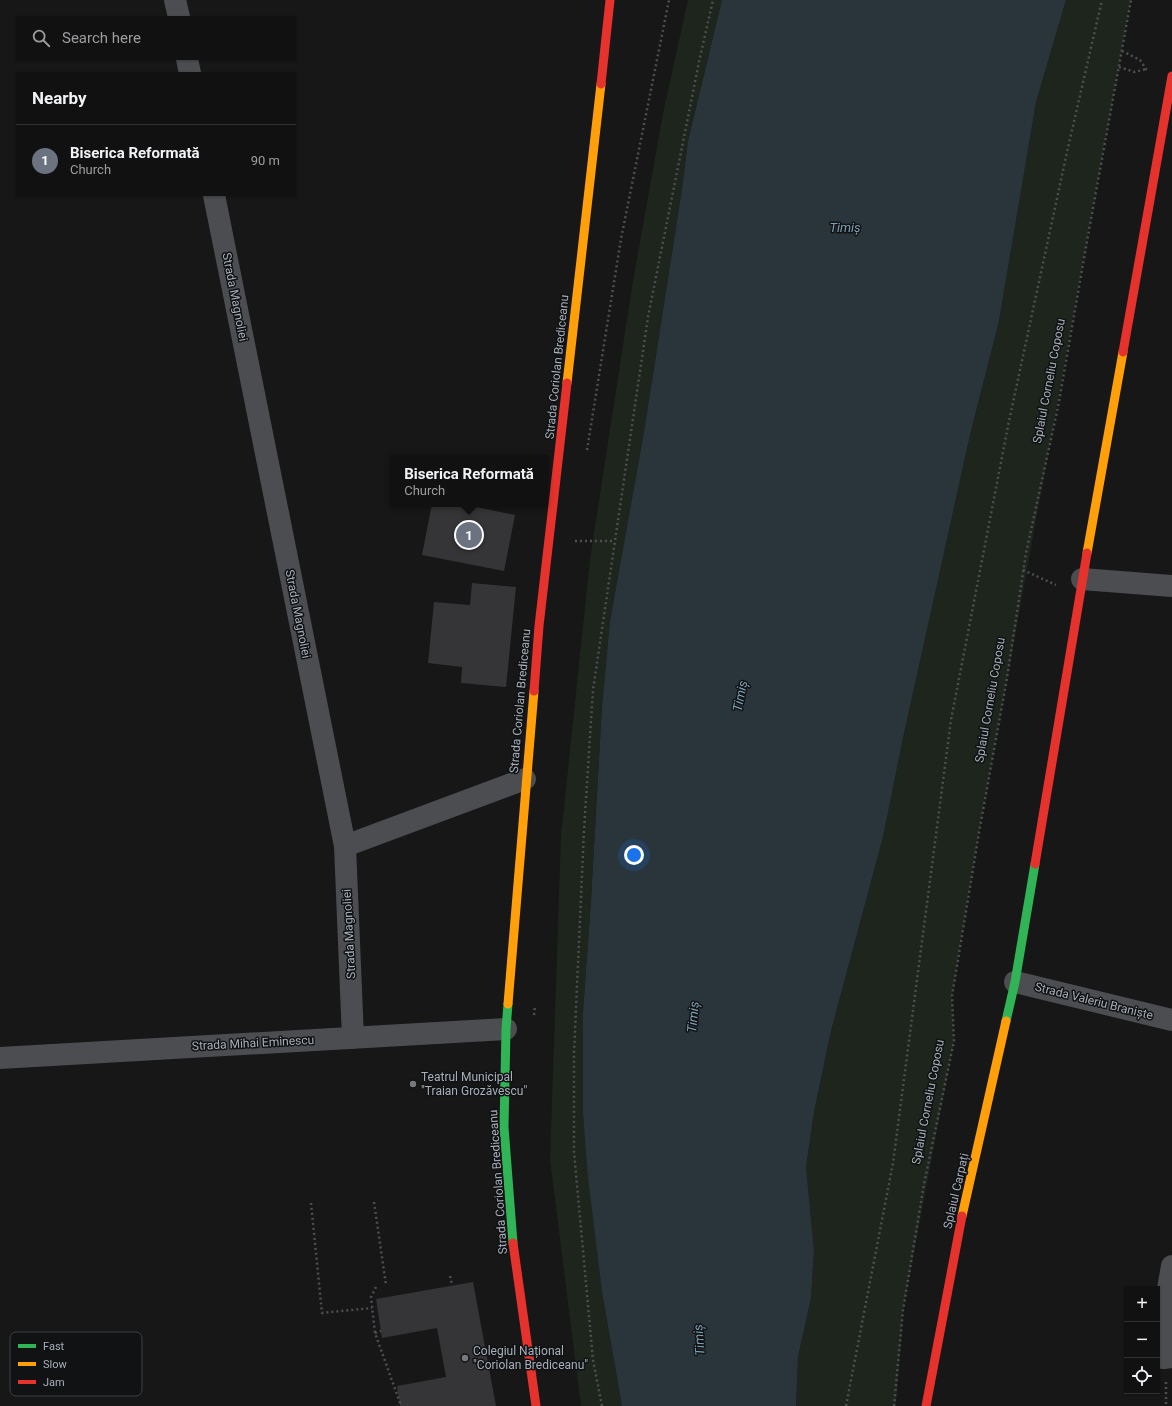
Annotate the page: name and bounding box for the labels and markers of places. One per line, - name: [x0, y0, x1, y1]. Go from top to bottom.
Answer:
- pin: 1: [456, 520, 482, 550]
- place label: Teatrul Municipal "Traian Grozăvescu": [421, 1070, 527, 1098]
- marker: Teatrul Municipal "Traian Grozăvescu": [408, 1079, 418, 1089]
- place label: Colegiul Național "Coriolan Brediceanu": [473, 1344, 588, 1372]
- marker: Colegiul Național "Coriolan Brediceanu": [460, 1353, 470, 1363]

